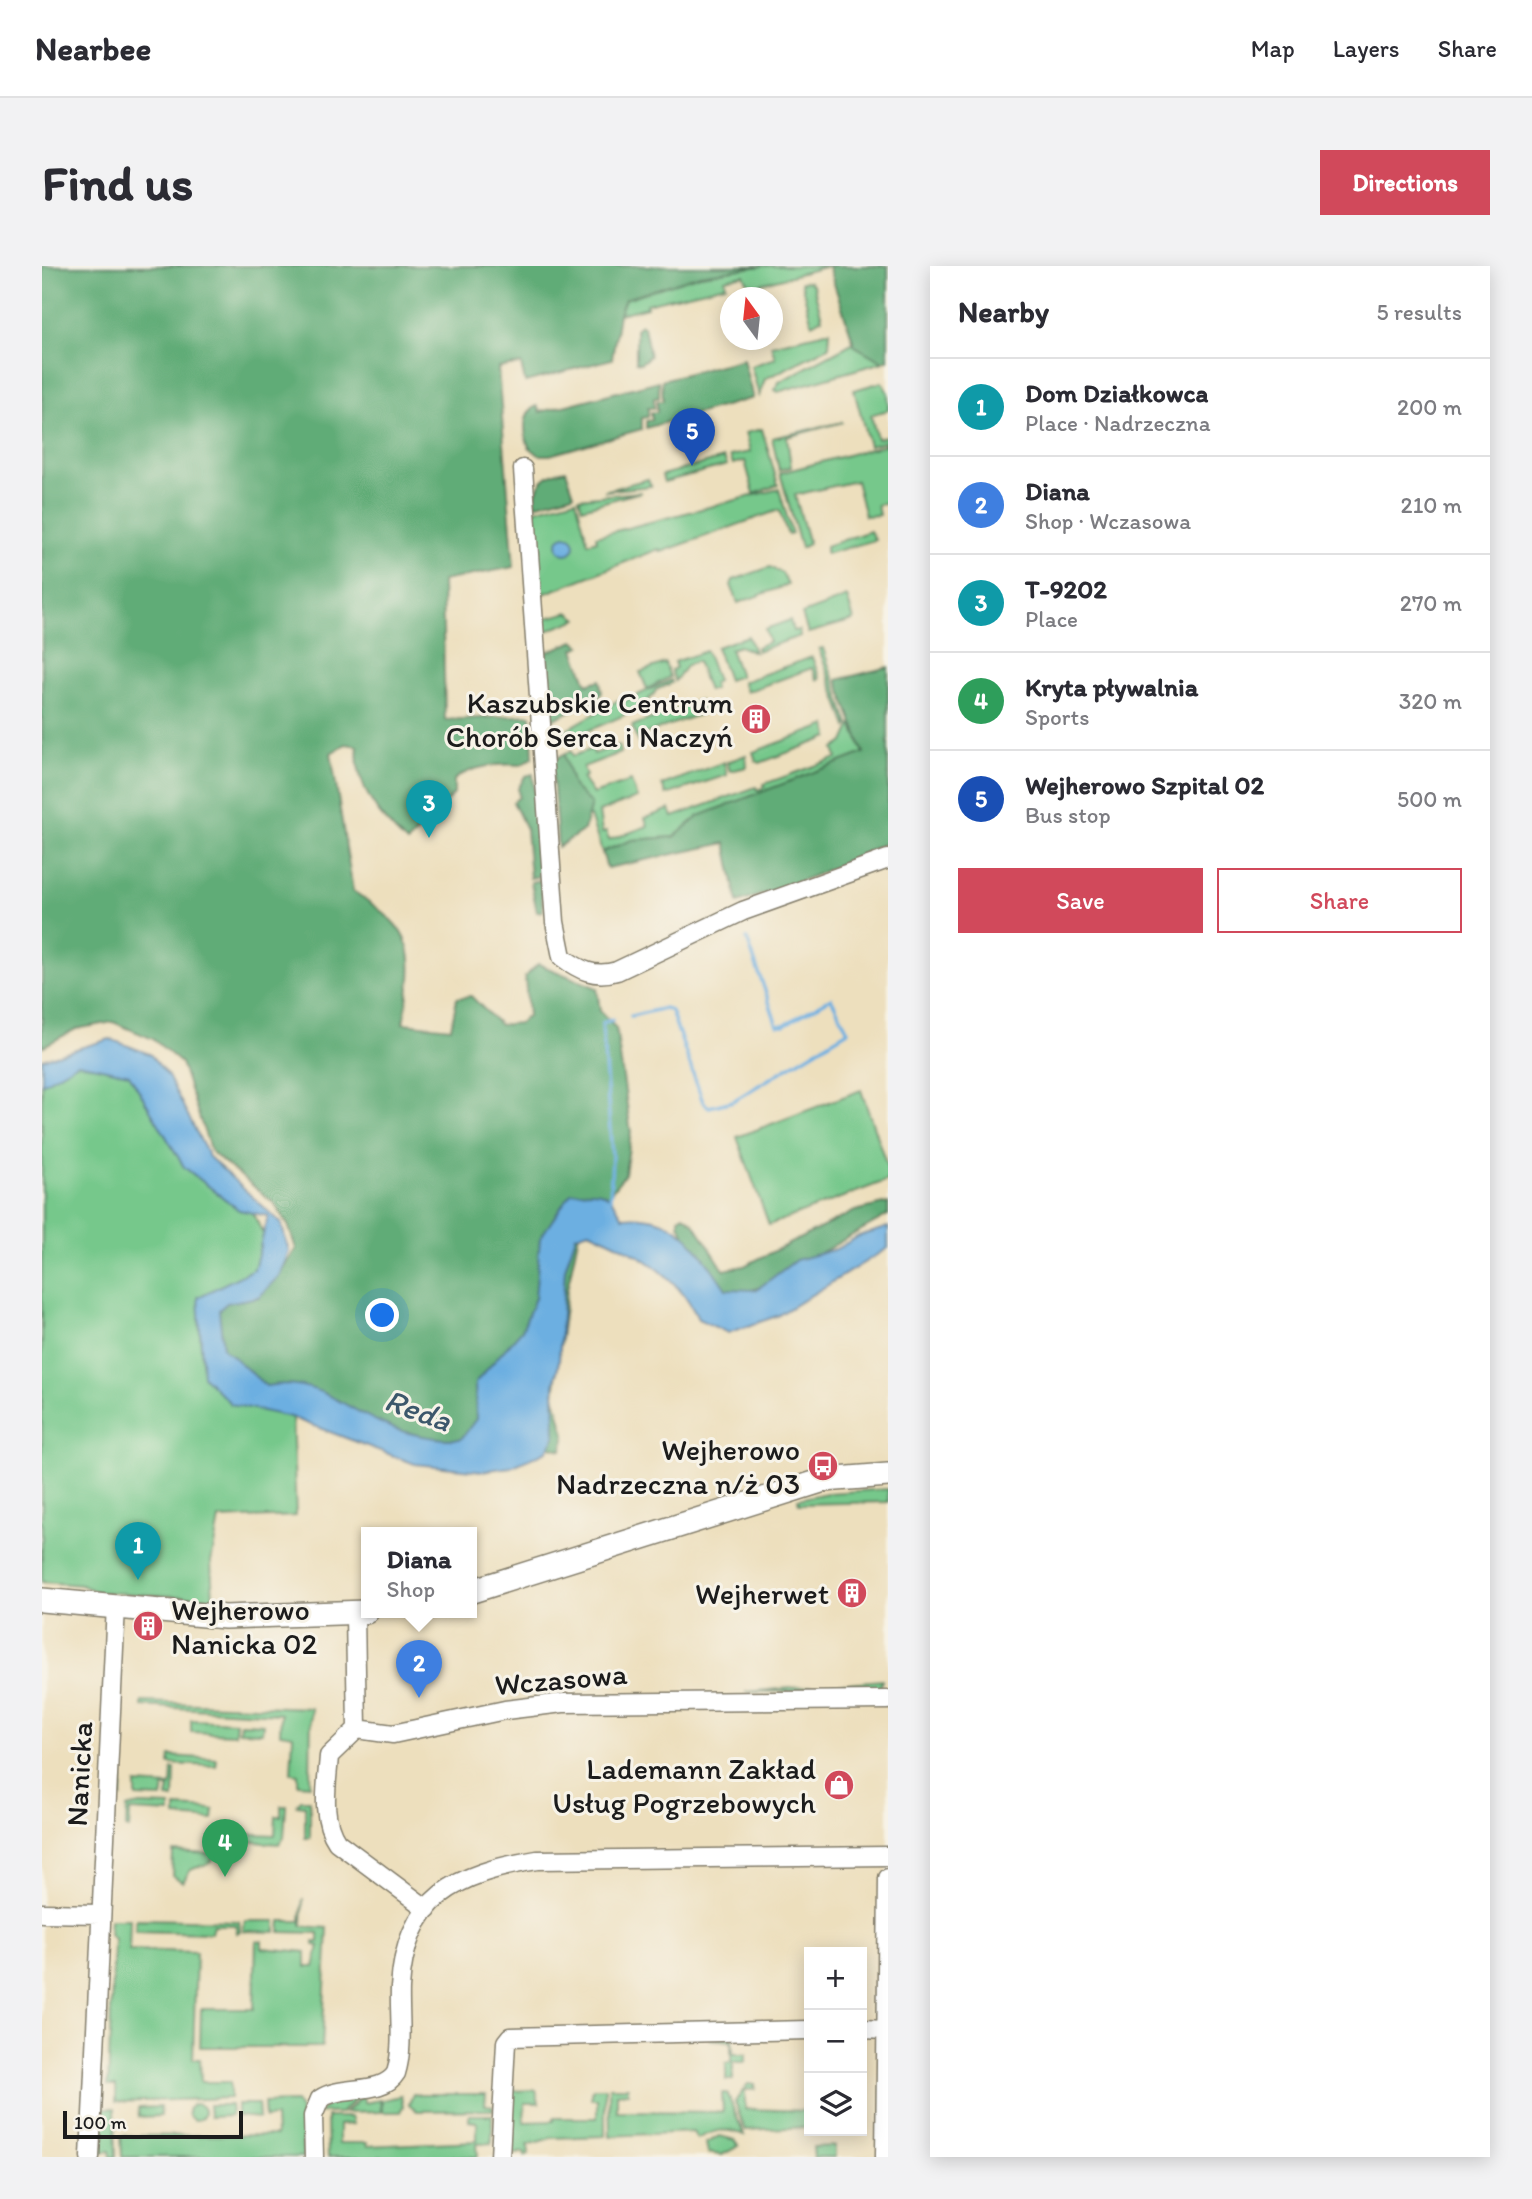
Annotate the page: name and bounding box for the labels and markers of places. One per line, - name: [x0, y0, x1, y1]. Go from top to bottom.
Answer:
- pin: 5: [669, 408, 715, 466]
- place label: Kaszubskie Centrum Chorób Serca i Naczyń: [446, 684, 733, 755]
- building icon: Kaszubskie Centrum Chorób Serca i Naczyń: [739, 702, 773, 736]
- pin: 3: [406, 780, 452, 838]
- place label: Wejherowo Nadrzeczna n/ż 03: [556, 1431, 800, 1502]
- bus stop icon: Wejherowo Nadrzeczna n/ż 03: [806, 1449, 840, 1483]
- pin: 1: [115, 1522, 161, 1580]
- place label: Wejherwet: [695, 1575, 829, 1612]
- building icon: Wejherwet: [835, 1576, 869, 1610]
- place label: Wejherowo Nanicka 02: [171, 1591, 317, 1662]
- building icon: Wejherowo Nanicka 02: [131, 1609, 165, 1643]
- pin: 2: [396, 1640, 442, 1698]
- place label: Lademann Zakład Usług Pogrzebowych: [552, 1750, 816, 1821]
- shop icon: Lademann Zakład Usług Pogrzebowych: [822, 1768, 856, 1802]
- pin: 4: [202, 1819, 248, 1877]

